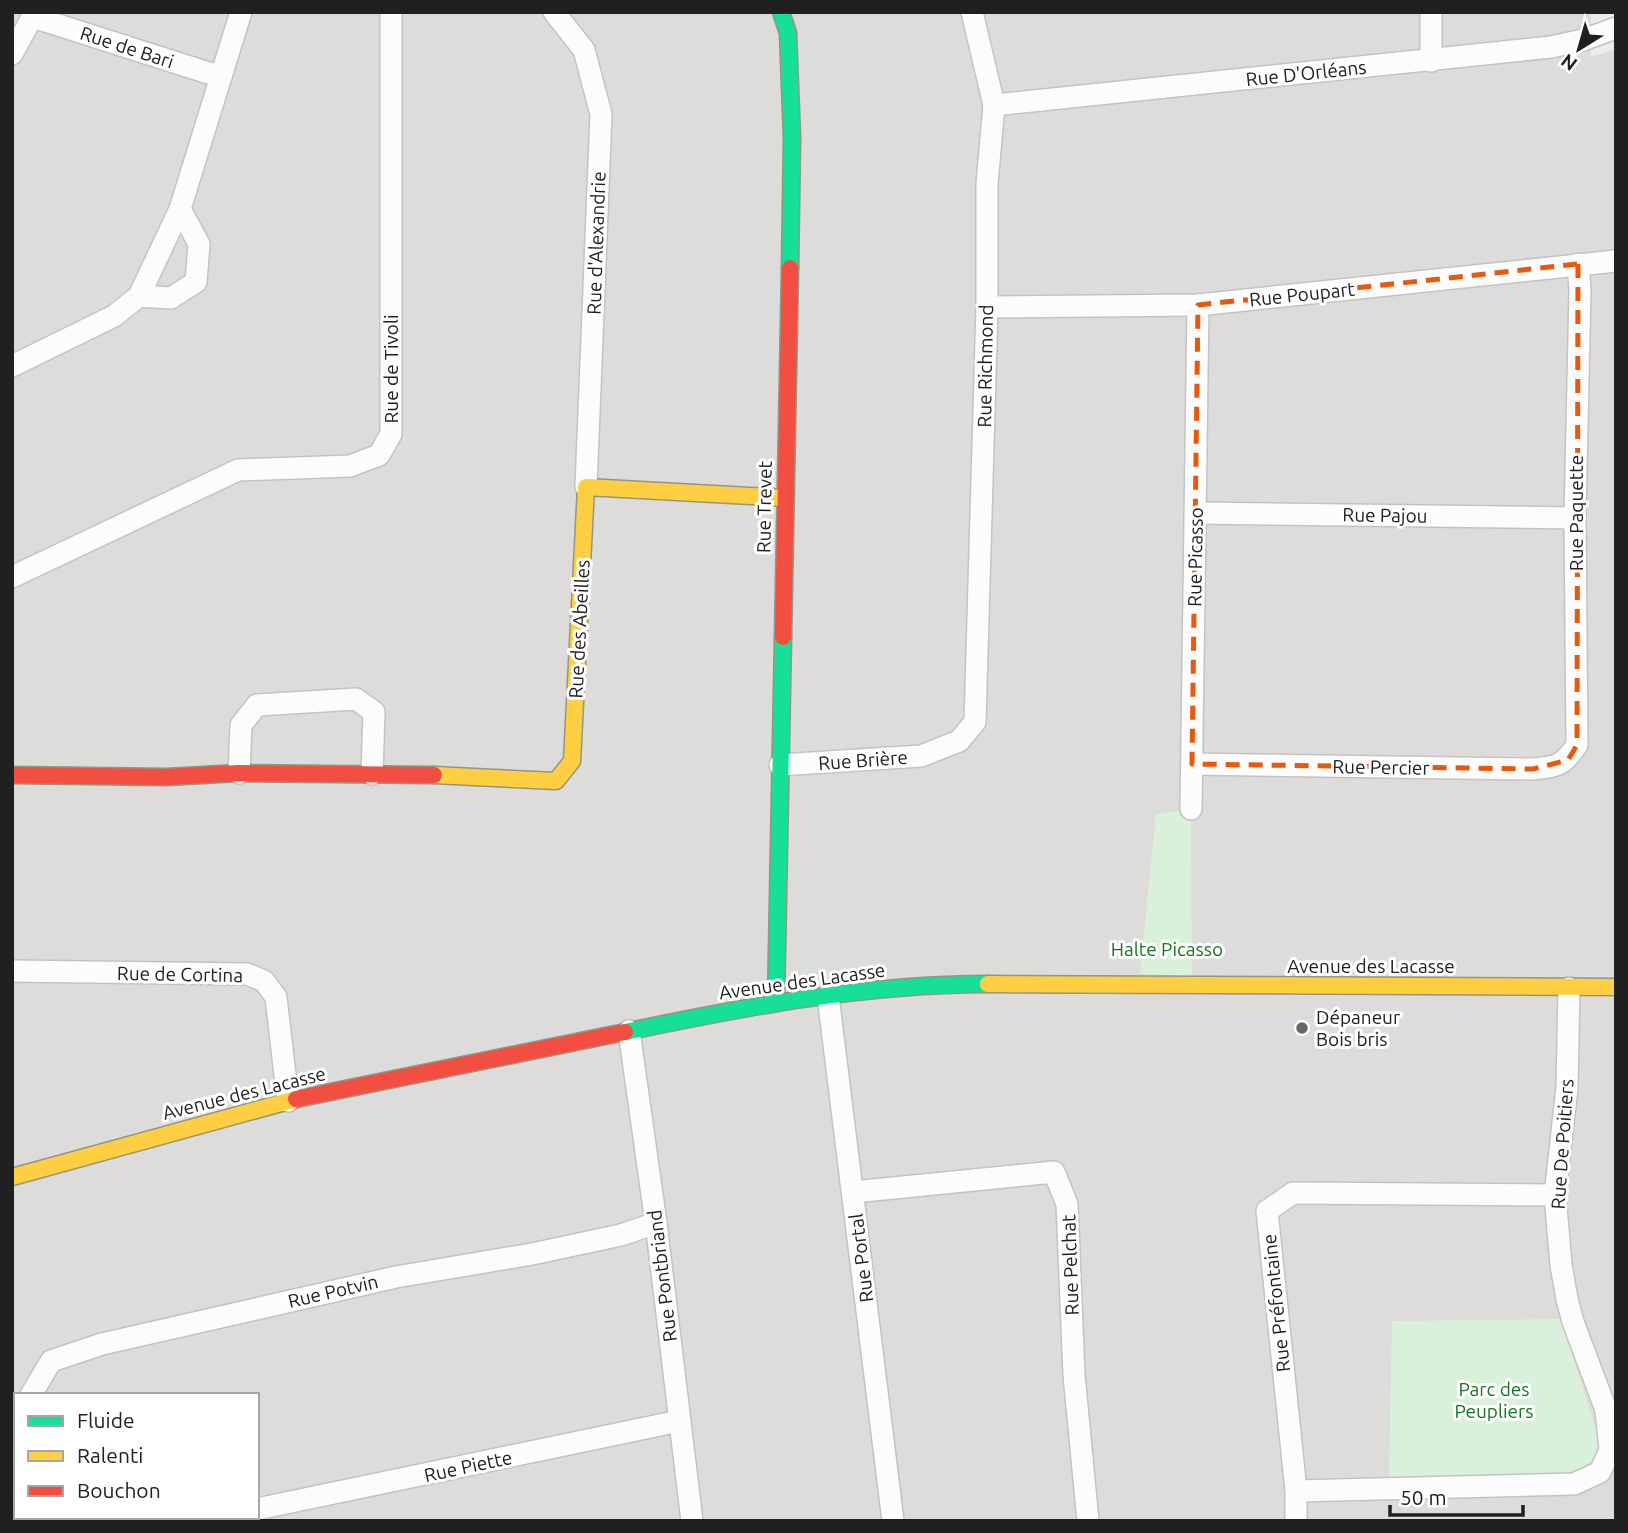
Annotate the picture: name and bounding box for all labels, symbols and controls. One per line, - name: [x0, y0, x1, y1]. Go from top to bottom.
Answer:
- north arrow: [1544, 14, 1614, 84]
- street label: Rue de Bari: [77, 22, 177, 72]
- text: N: [1556, 50, 1581, 76]
- street label: Rue D'Orléans: [1245, 56, 1367, 90]
- street label: Rue d'Alexandrie: [583, 171, 609, 315]
- street label: Rue Poupart: [1248, 277, 1356, 310]
- street label: Rue Richmond: [973, 304, 997, 428]
- street label: Rue de Tivoli: [380, 315, 402, 423]
- street label: Rue Paquette: [1565, 455, 1587, 571]
- street label: Rue Trevet: [752, 460, 776, 553]
- street label: Rue Pajou: [1342, 503, 1428, 527]
- street label: Rue Picasso: [1183, 507, 1207, 607]
- street label: Rue des Abeilles: [564, 559, 594, 699]
- street label: Rue Brière: [818, 746, 908, 774]
- street label: Rue Percier: [1332, 755, 1430, 779]
- park label: Halte Picasso: [1111, 938, 1223, 960]
- street label: Avenue des Lacasse: [1287, 955, 1455, 977]
- street label: Avenue des Lacasse: [718, 958, 886, 1004]
- street label: Rue de Cortina: [117, 962, 243, 986]
- place label: Dépaneur Bois bris: [1316, 1006, 1400, 1050]
- marker: Dépaneur Bois bris: [1294, 1020, 1310, 1036]
- street label: Avenue des Lacasse: [160, 1062, 328, 1124]
- street label: Rue De Poitiers: [1546, 1078, 1578, 1210]
- street label: Rue Pontbriand: [643, 1209, 681, 1343]
- street label: Rue Portal: [845, 1212, 877, 1304]
- street label: Rue Pelchat: [1057, 1214, 1083, 1316]
- street label: Rue Préfontaine: [1258, 1233, 1294, 1373]
- street label: Rue Potvin: [286, 1270, 380, 1312]
- park label: Parc des Peupliers: [1455, 1378, 1533, 1422]
- legend: [14, 1393, 259, 1519]
- text: Fluide: [77, 1408, 135, 1432]
- text: Ralenti: [77, 1443, 143, 1467]
- street label: Rue Piette: [422, 1446, 514, 1486]
- scale bar: [1390, 1474, 1523, 1518]
- text: Bouchon: [77, 1478, 161, 1502]
- text: 50 m: [1400, 1485, 1447, 1509]

